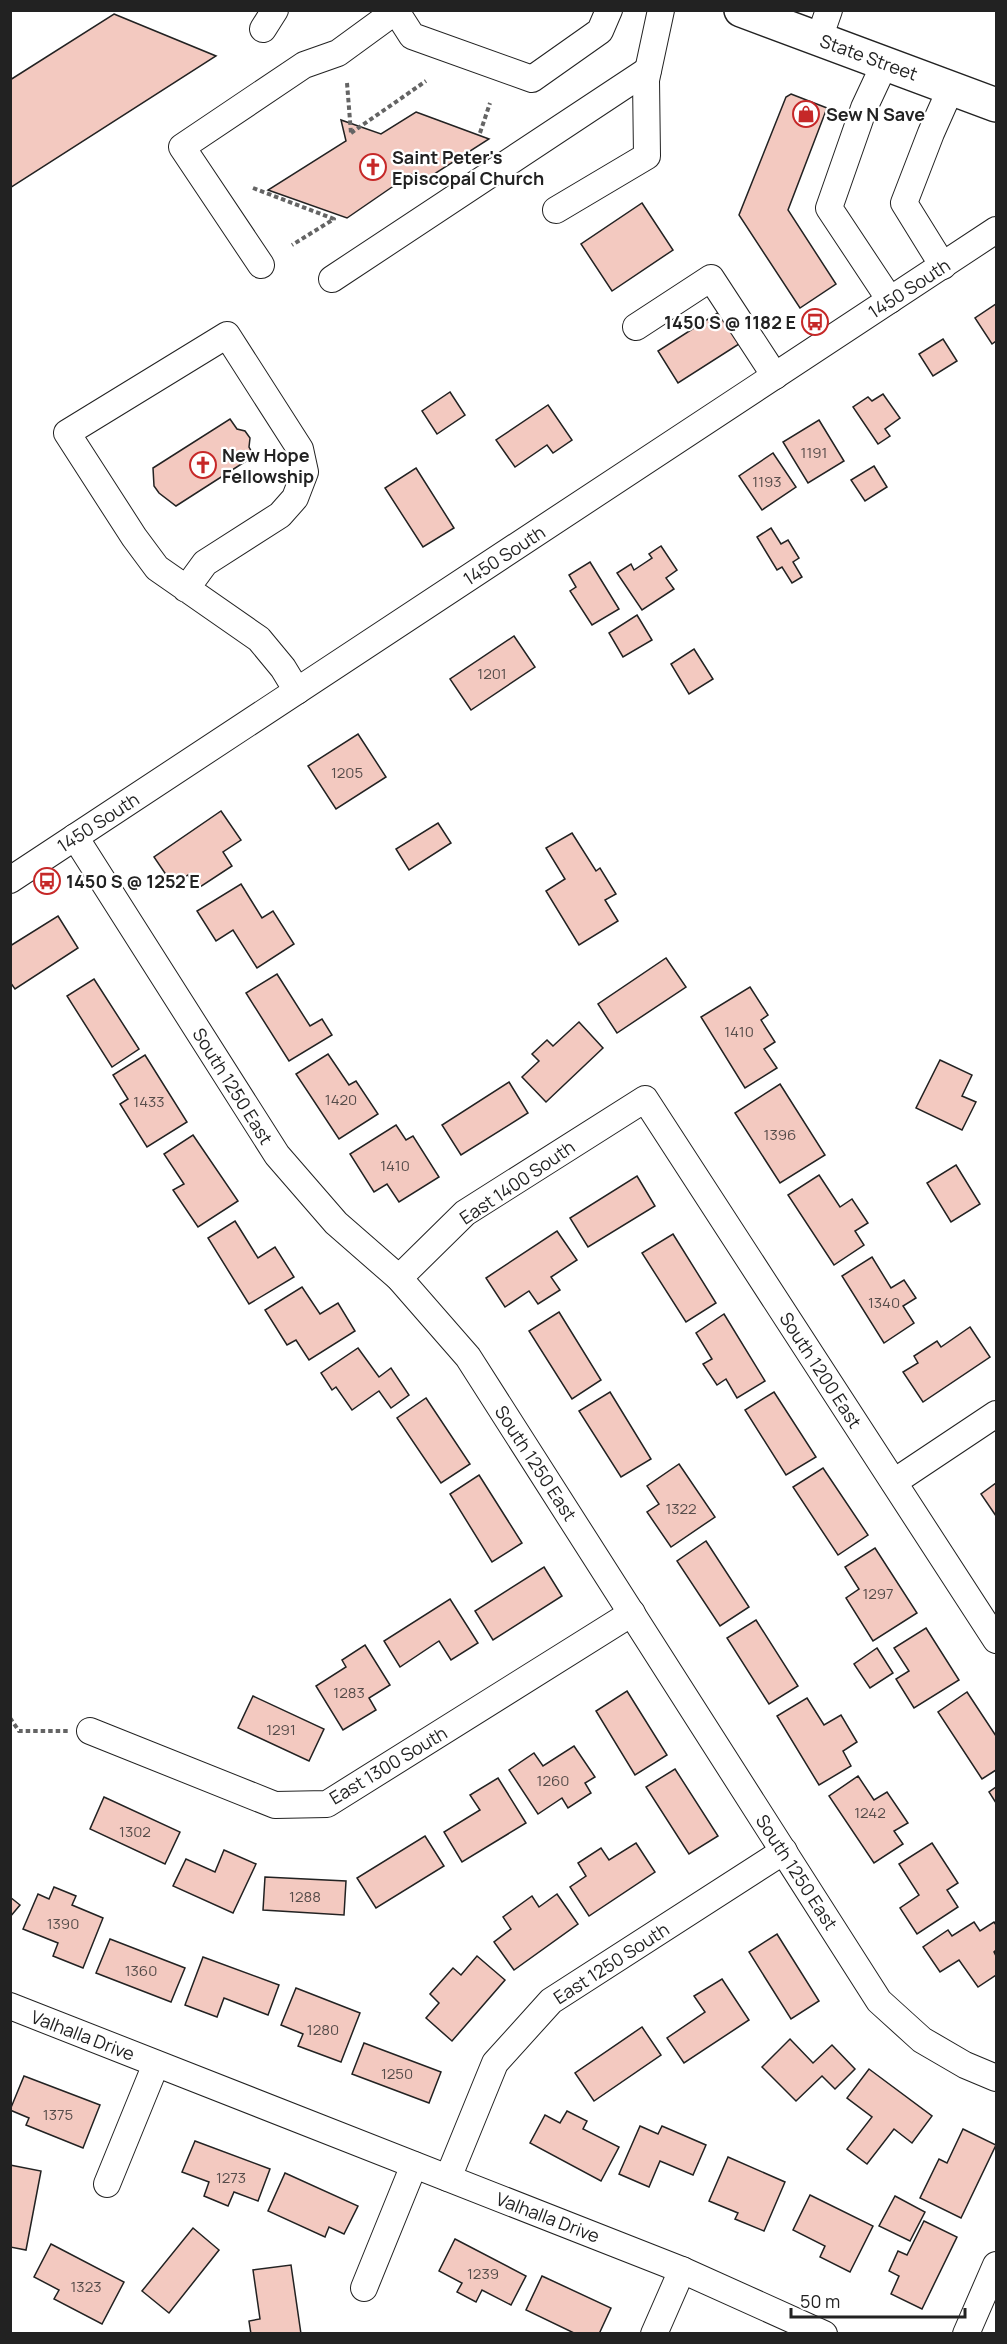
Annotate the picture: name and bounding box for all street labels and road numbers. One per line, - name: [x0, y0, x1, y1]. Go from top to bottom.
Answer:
- street label: State Street: [817, 28, 921, 86]
- street label: 1450 South: [863, 253, 955, 323]
- street label: 1450 South: [458, 520, 550, 590]
- street label: 1450 South: [52, 787, 144, 857]
- street label: South 1250 East: [188, 1023, 278, 1149]
- street label: East 1400 South: [455, 1135, 579, 1229]
- street label: South 1200 East: [775, 1307, 867, 1433]
- street label: South 1250 East: [490, 1401, 582, 1525]
- street label: East 1300 South: [325, 1720, 451, 1810]
- street label: South 1250 East: [751, 1810, 843, 1934]
- street label: East 1250 South: [549, 1917, 673, 2009]
- street label: Valhalla Drive: [28, 2004, 138, 2066]
- street label: Valhalla Drive: [493, 2186, 603, 2248]

